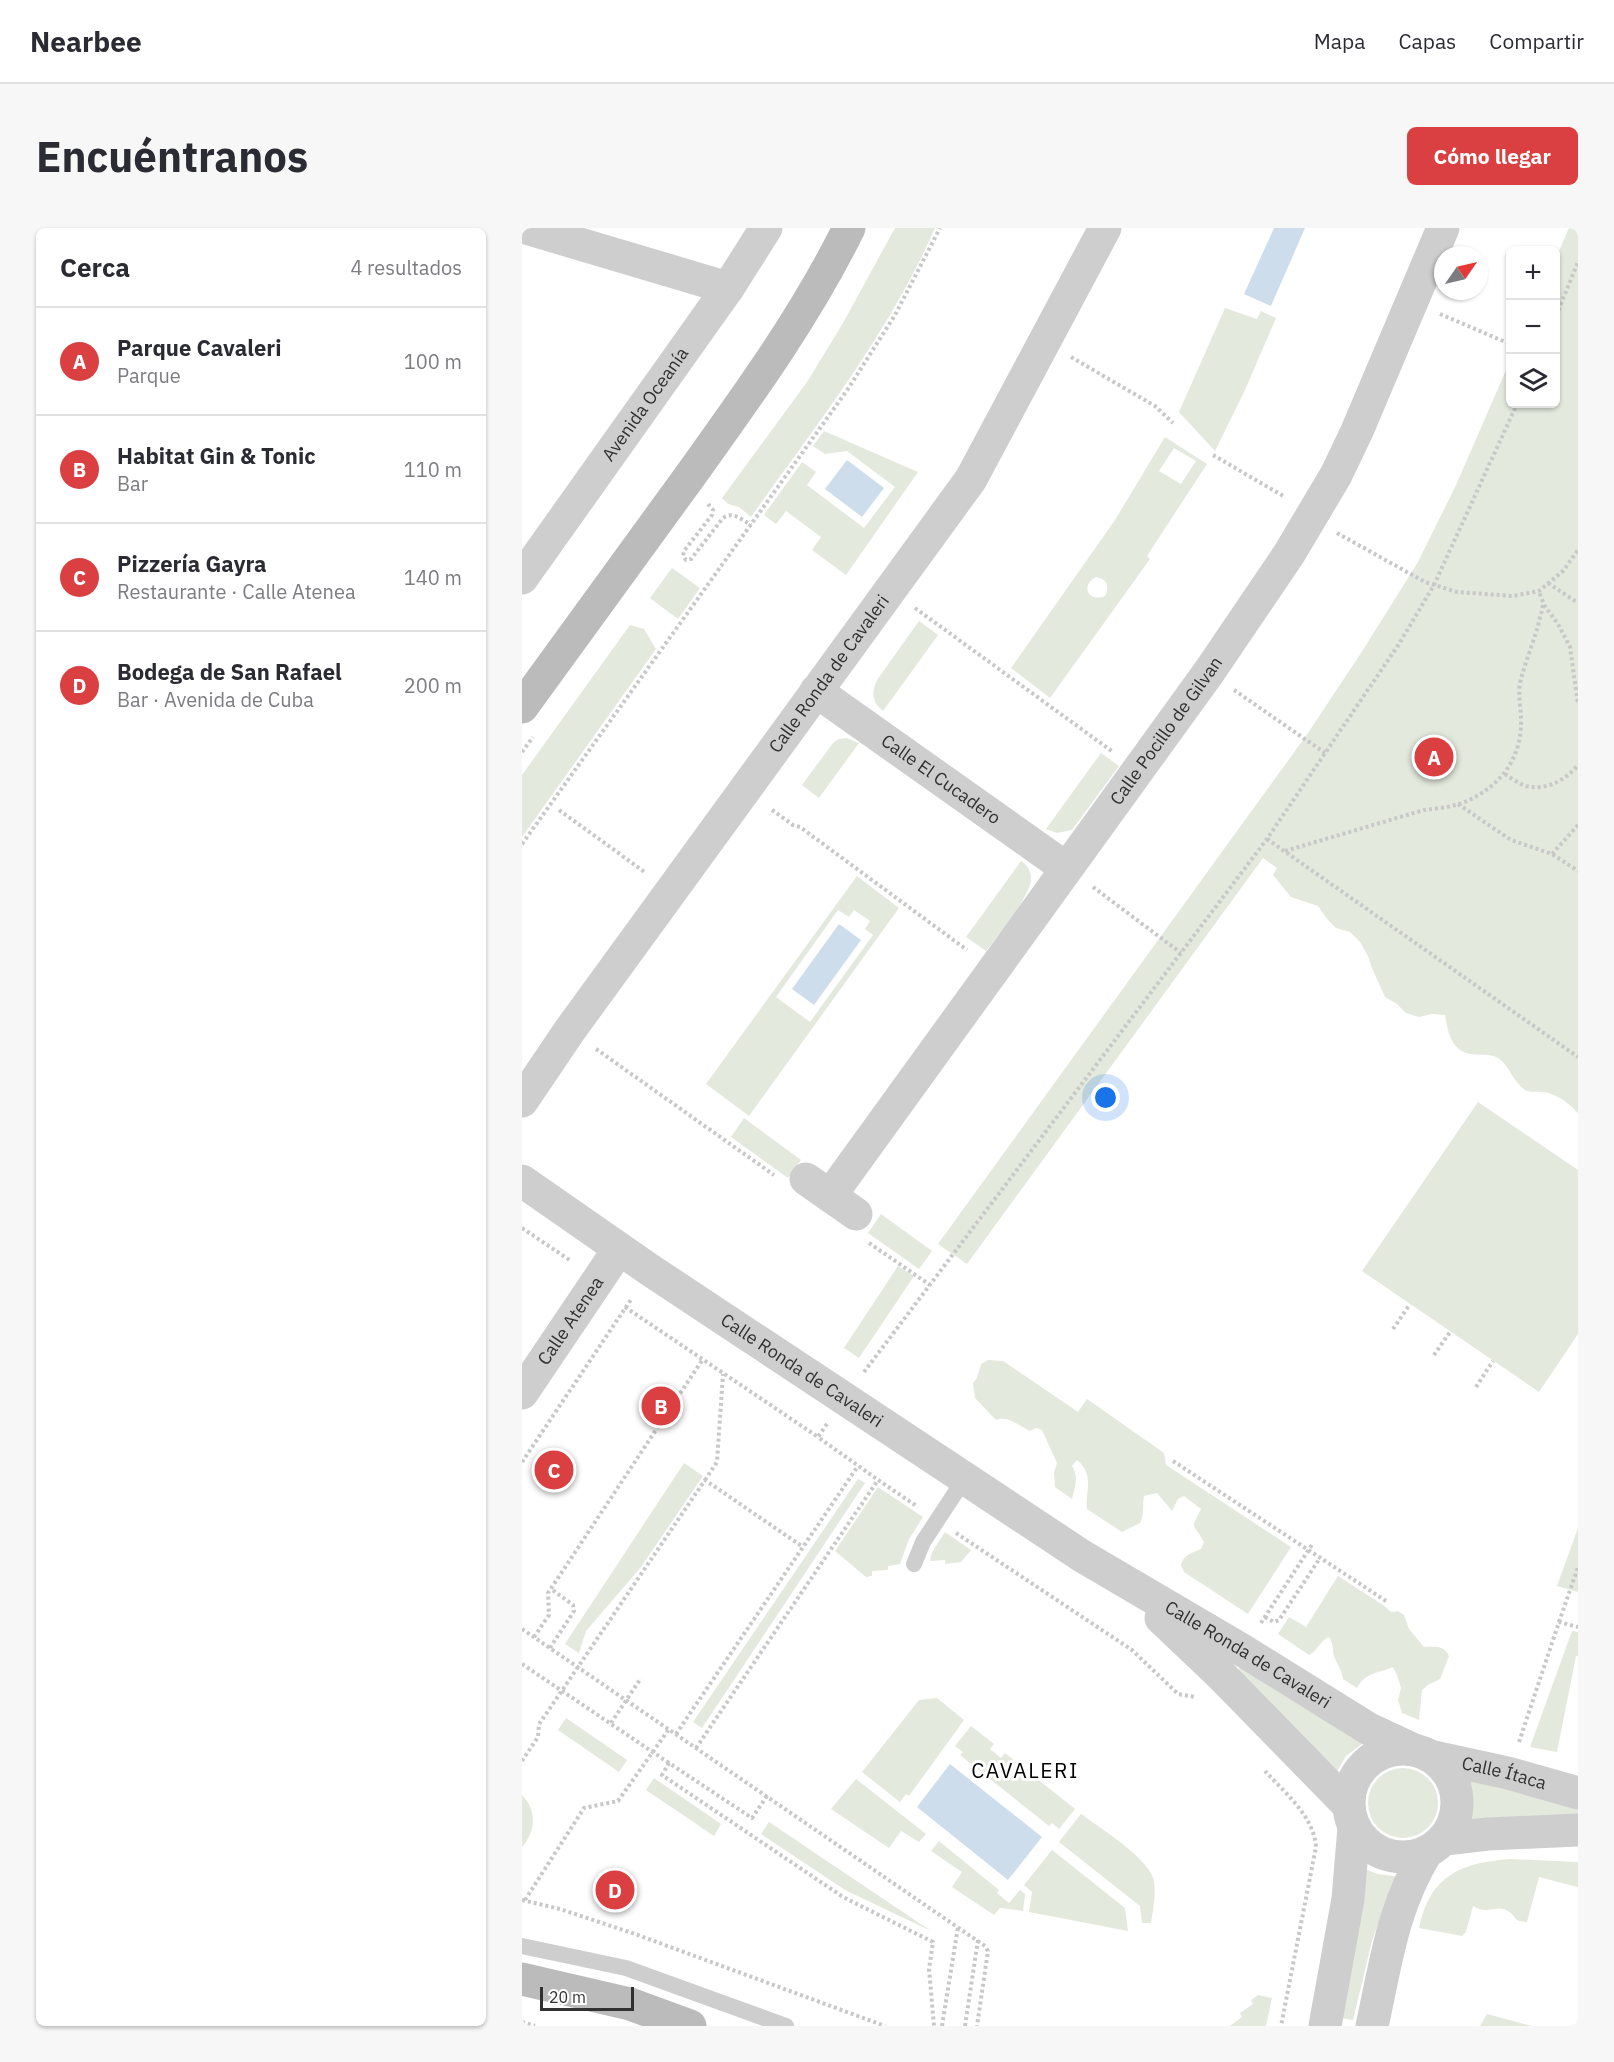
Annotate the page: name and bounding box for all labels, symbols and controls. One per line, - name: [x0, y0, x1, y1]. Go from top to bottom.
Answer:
- text: Nearbee: [30, 23, 142, 60]
- text: Mapa: [1314, 27, 1365, 55]
- text: Capas: [1398, 27, 1456, 55]
- text: Compartir: [1489, 27, 1584, 55]
- button: Cómo llegar: [1407, 127, 1578, 185]
- text: Encuéntranos: [36, 129, 308, 184]
- north arrow: [1434, 246, 1488, 300]
- map controls: [1506, 246, 1560, 408]
- button: +: [1506, 246, 1560, 300]
- text: Cerca: [60, 250, 130, 284]
- text: 4 resultados: [350, 254, 462, 281]
- button: −: [1506, 300, 1560, 354]
- text: Parque Cavaleri: [117, 333, 281, 362]
- street label: Avenida Oceanía: [597, 342, 693, 466]
- text: A: [73, 348, 86, 375]
- text: 100 m: [404, 348, 462, 375]
- button: layers: [1506, 354, 1560, 408]
- text: Parque: [117, 362, 181, 389]
- text: Habitat Gin & Tonic: [117, 441, 316, 470]
- text: B: [73, 456, 86, 483]
- text: 110 m: [404, 456, 462, 483]
- text: Bar: [117, 470, 148, 497]
- text: Pizzería Gayra: [117, 549, 267, 578]
- text: C: [73, 564, 86, 591]
- text: 140 m: [404, 564, 462, 591]
- text: Restaurante · Calle Atenea: [117, 578, 356, 605]
- street label: Calle Ronda de Cavaleri: [763, 590, 894, 757]
- street label: Calle Pocillo de Gilvan: [1105, 652, 1227, 809]
- text: Bodega de San Rafael: [117, 657, 342, 686]
- text: D: [73, 672, 86, 699]
- text: 200 m: [404, 672, 462, 699]
- text: Bar · Avenida de Cuba: [117, 686, 314, 713]
- street label: Calle El Cucadero: [877, 729, 1006, 829]
- pin: A: [1414, 734, 1454, 780]
- your location: [1091, 1083, 1120, 1112]
- street label: Calle Atenea: [532, 1272, 608, 1369]
- street label: Calle Ronda de Cavaleri: [717, 1308, 888, 1432]
- pin: B: [642, 1384, 680, 1428]
- pin: C: [534, 1448, 573, 1492]
- street label: Calle Ronda de Cavaleri: [1161, 1595, 1335, 1713]
- street label: Calle Ítaca: [1460, 1751, 1550, 1795]
- district label: CAVALERI: [971, 1756, 1079, 1784]
- pin: D: [596, 1868, 634, 1912]
- scale bar: [540, 1984, 634, 2012]
- text: 20 m: [549, 1987, 586, 2007]

